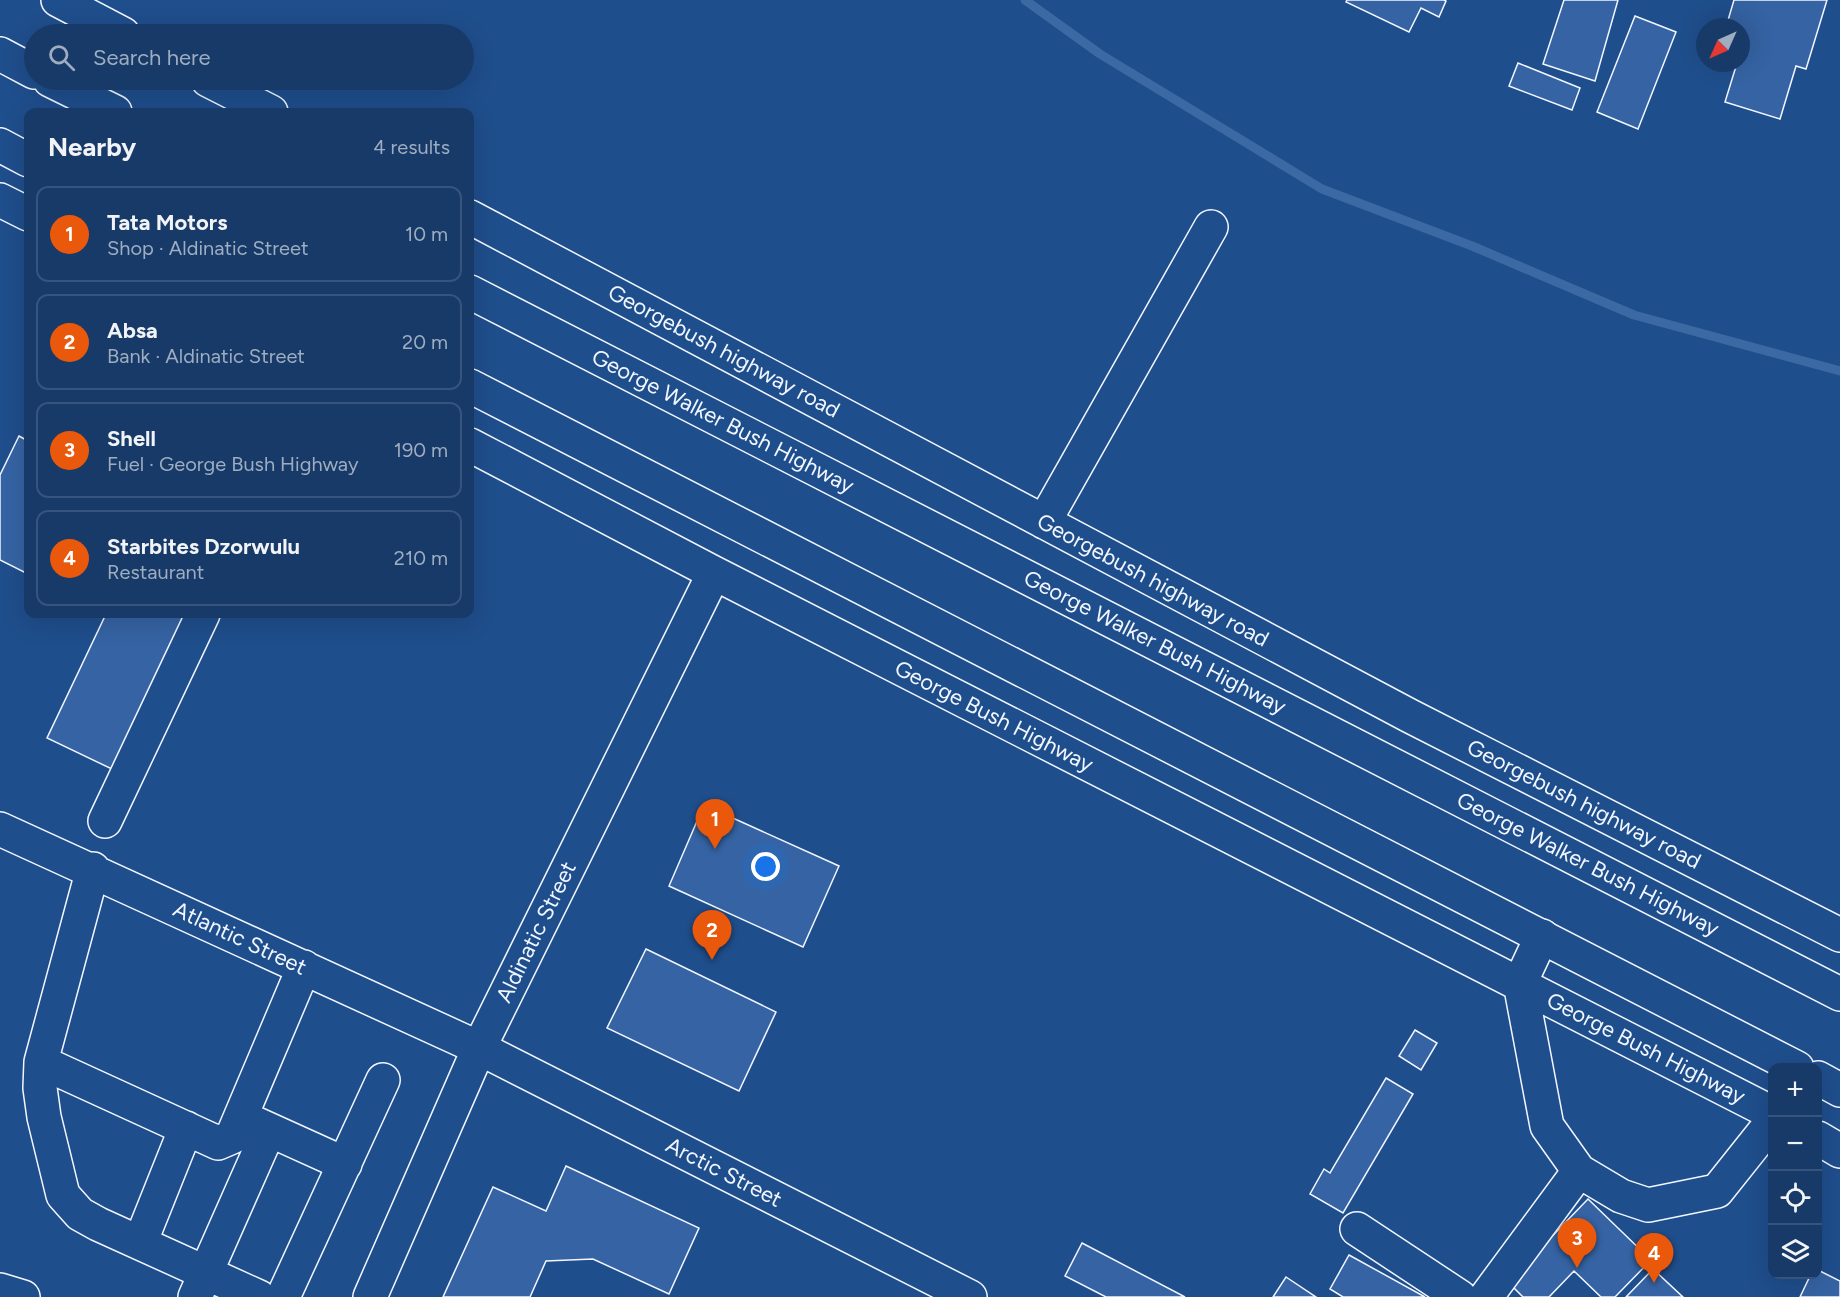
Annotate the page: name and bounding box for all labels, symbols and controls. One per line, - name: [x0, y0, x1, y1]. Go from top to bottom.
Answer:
- north arrow: [1696, 18, 1750, 72]
- search box: [24, 24, 474, 90]
- icon: search: [45, 41, 78, 74]
- text: Search here: [93, 44, 211, 71]
- text: Nearby: [48, 131, 136, 163]
- text: 4 results: [373, 135, 450, 159]
- text: Tata Motors: [107, 209, 227, 236]
- text: 1: [65, 222, 74, 246]
- text: 10 m: [405, 222, 448, 246]
- text: Shop · Aldinatic Street: [107, 236, 308, 260]
- street label: Georgebush highway road: [603, 278, 845, 424]
- text: Absa: [107, 317, 158, 344]
- text: 2: [64, 330, 75, 354]
- text: 20 m: [402, 330, 448, 354]
- street label: George Walker Bush Highway: [587, 343, 859, 499]
- text: Bank · Aldinatic Street: [107, 344, 305, 368]
- text: Shell: [107, 425, 156, 452]
- text: 3: [64, 438, 75, 462]
- text: 190 m: [394, 438, 448, 462]
- text: Fuel · George Bush Highway: [107, 452, 358, 476]
- street label: Georgebush highway road: [1032, 507, 1274, 653]
- text: Starbites Dzorwulu: [107, 533, 300, 560]
- text: 4: [63, 546, 76, 570]
- text: 210 m: [394, 546, 448, 570]
- text: Restaurant: [107, 560, 204, 584]
- street label: George Walker Bush Highway: [1019, 564, 1291, 720]
- street label: George Bush Highway: [890, 654, 1098, 778]
- street label: Georgebush highway road: [1463, 733, 1705, 875]
- street label: George Walker Bush Highway: [1452, 786, 1724, 942]
- pin: 1: [696, 800, 734, 849]
- your location: [751, 852, 780, 881]
- street label: Aldinatic Street: [490, 857, 582, 1007]
- street label: Atlantic Street: [169, 895, 311, 981]
- pin: 2: [692, 910, 732, 960]
- street label: George Bush Highway: [1542, 986, 1750, 1110]
- map controls: [1768, 1063, 1822, 1279]
- button: +: [1768, 1063, 1822, 1117]
- button: −: [1768, 1117, 1822, 1171]
- street label: Arctic Street: [661, 1131, 787, 1213]
- button: locate: [1768, 1171, 1822, 1225]
- pin: 3: [1558, 1218, 1596, 1268]
- button: layers: [1768, 1225, 1822, 1279]
- pin: 4: [1634, 1234, 1674, 1283]

